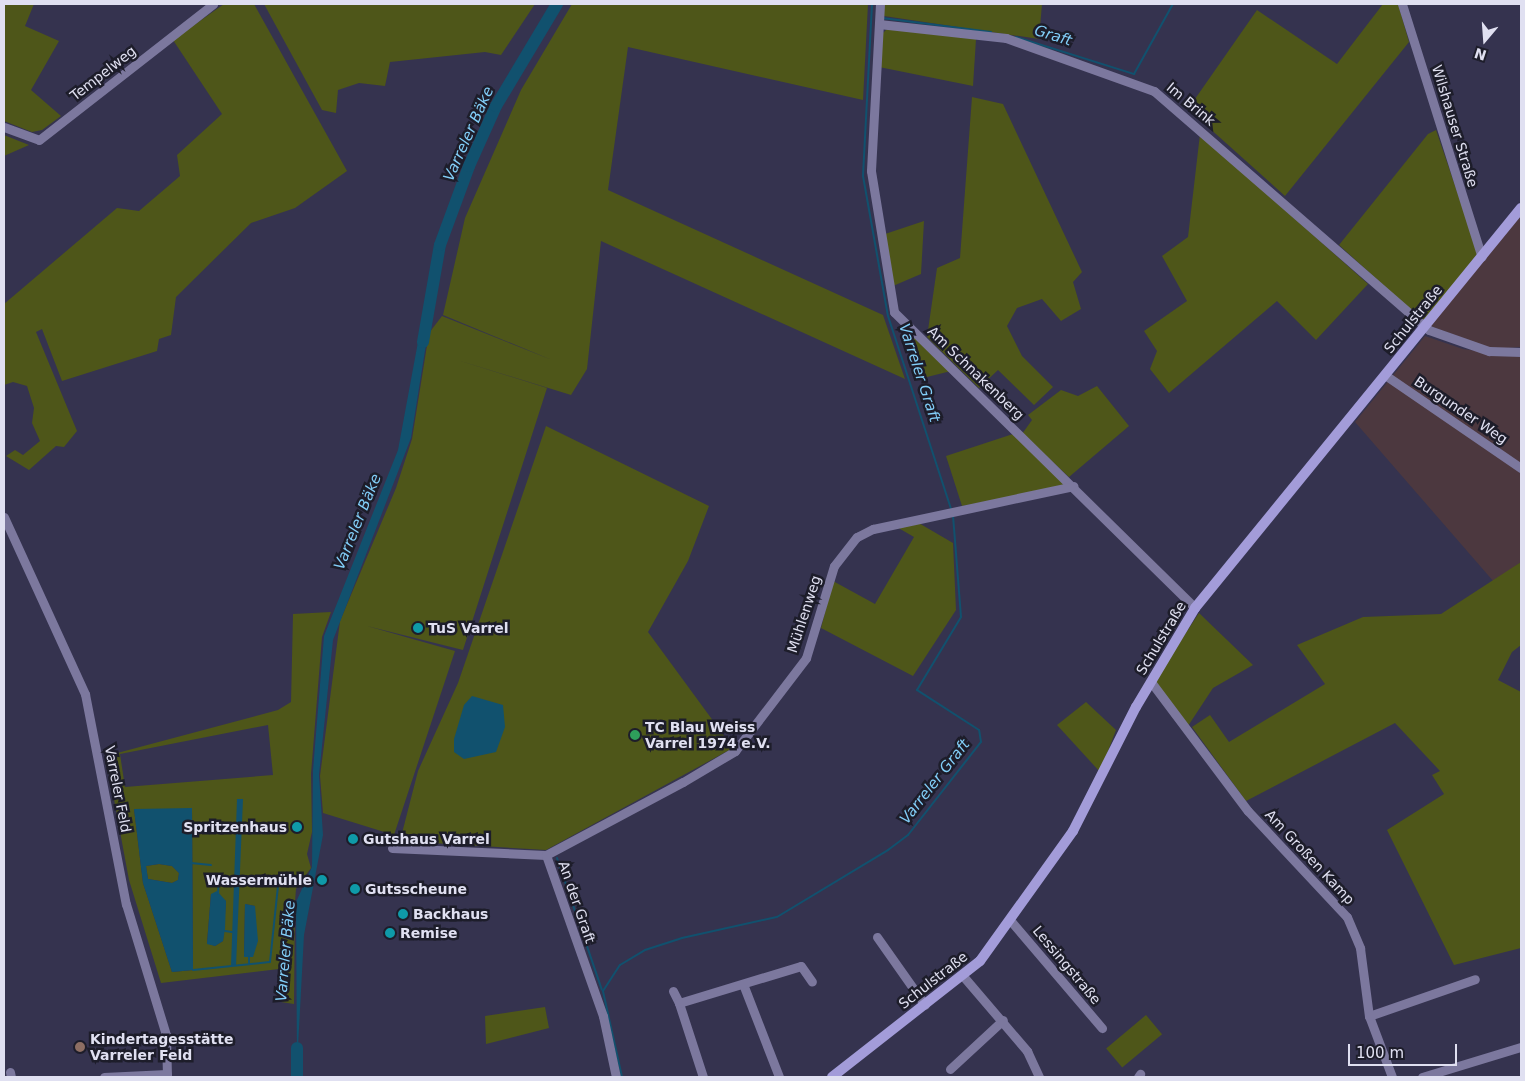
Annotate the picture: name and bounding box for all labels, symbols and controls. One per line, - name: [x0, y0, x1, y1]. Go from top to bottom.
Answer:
- north arrow: [1460, 15, 1510, 65]
- water label: Graft: [1032, 22, 1074, 50]
- street label: Tempelweg: [67, 42, 139, 104]
- text: N: [1472, 45, 1488, 64]
- street label: Wilshauser Straße: [1428, 63, 1482, 189]
- street label: Im Brink: [1163, 79, 1219, 129]
- water label: Varreler Bäke: [440, 84, 498, 184]
- street label: Schulstraße: [1380, 282, 1446, 356]
- water label: Varreler Graft: [895, 321, 943, 425]
- street label: Am Schnakenberg: [924, 323, 1028, 423]
- street label: Burgunder Weg: [1411, 373, 1511, 447]
- water label: Varreler Bäke: [331, 471, 385, 573]
- street label: Mühlenweg: [784, 573, 824, 655]
- street label: Schulstraße: [1132, 598, 1190, 678]
- place label: TuS Varrel: [428, 620, 509, 636]
- marker: TuS Varrel: [412, 622, 424, 634]
- place label: TC Blau Weiss Varrel 1974 e.V.: [645, 719, 770, 752]
- marker: TC Blau Weiss Varrel 1974 e.V.: [629, 729, 641, 741]
- water label: Varreler Graft: [896, 736, 974, 828]
- street label: Varreler Feld: [101, 744, 135, 834]
- street label: Am Großen Kamp: [1262, 806, 1358, 908]
- place label: Spritzenhaus: [183, 819, 287, 835]
- marker: Spritzenhaus: [291, 821, 303, 833]
- place label: Gutshaus Varrel: [363, 831, 490, 847]
- marker: Gutshaus Varrel: [347, 833, 359, 845]
- street label: An der Graft: [555, 859, 599, 945]
- place label: Wassermühle: [206, 872, 312, 888]
- marker: Wassermühle: [316, 874, 328, 886]
- place label: Gutsscheune: [365, 881, 467, 897]
- marker: Gutsscheune: [349, 883, 361, 895]
- water label: Varreler Bäke: [273, 900, 299, 1002]
- place label: Backhaus: [413, 906, 488, 922]
- marker: Backhaus: [397, 908, 409, 920]
- street label: Lessingstraße: [1029, 922, 1105, 1008]
- place label: Remise: [400, 925, 457, 941]
- marker: Remise: [384, 927, 396, 939]
- street label: Schulstraße: [895, 948, 971, 1012]
- place label: Kindertagesstätte Varreler Feld: [90, 1031, 233, 1064]
- scale bar: [1350, 1034, 1459, 1066]
- marker: Kindertagesstätte Varreler Feld: [74, 1041, 86, 1053]
- text: 100 m: [1356, 1044, 1404, 1062]

